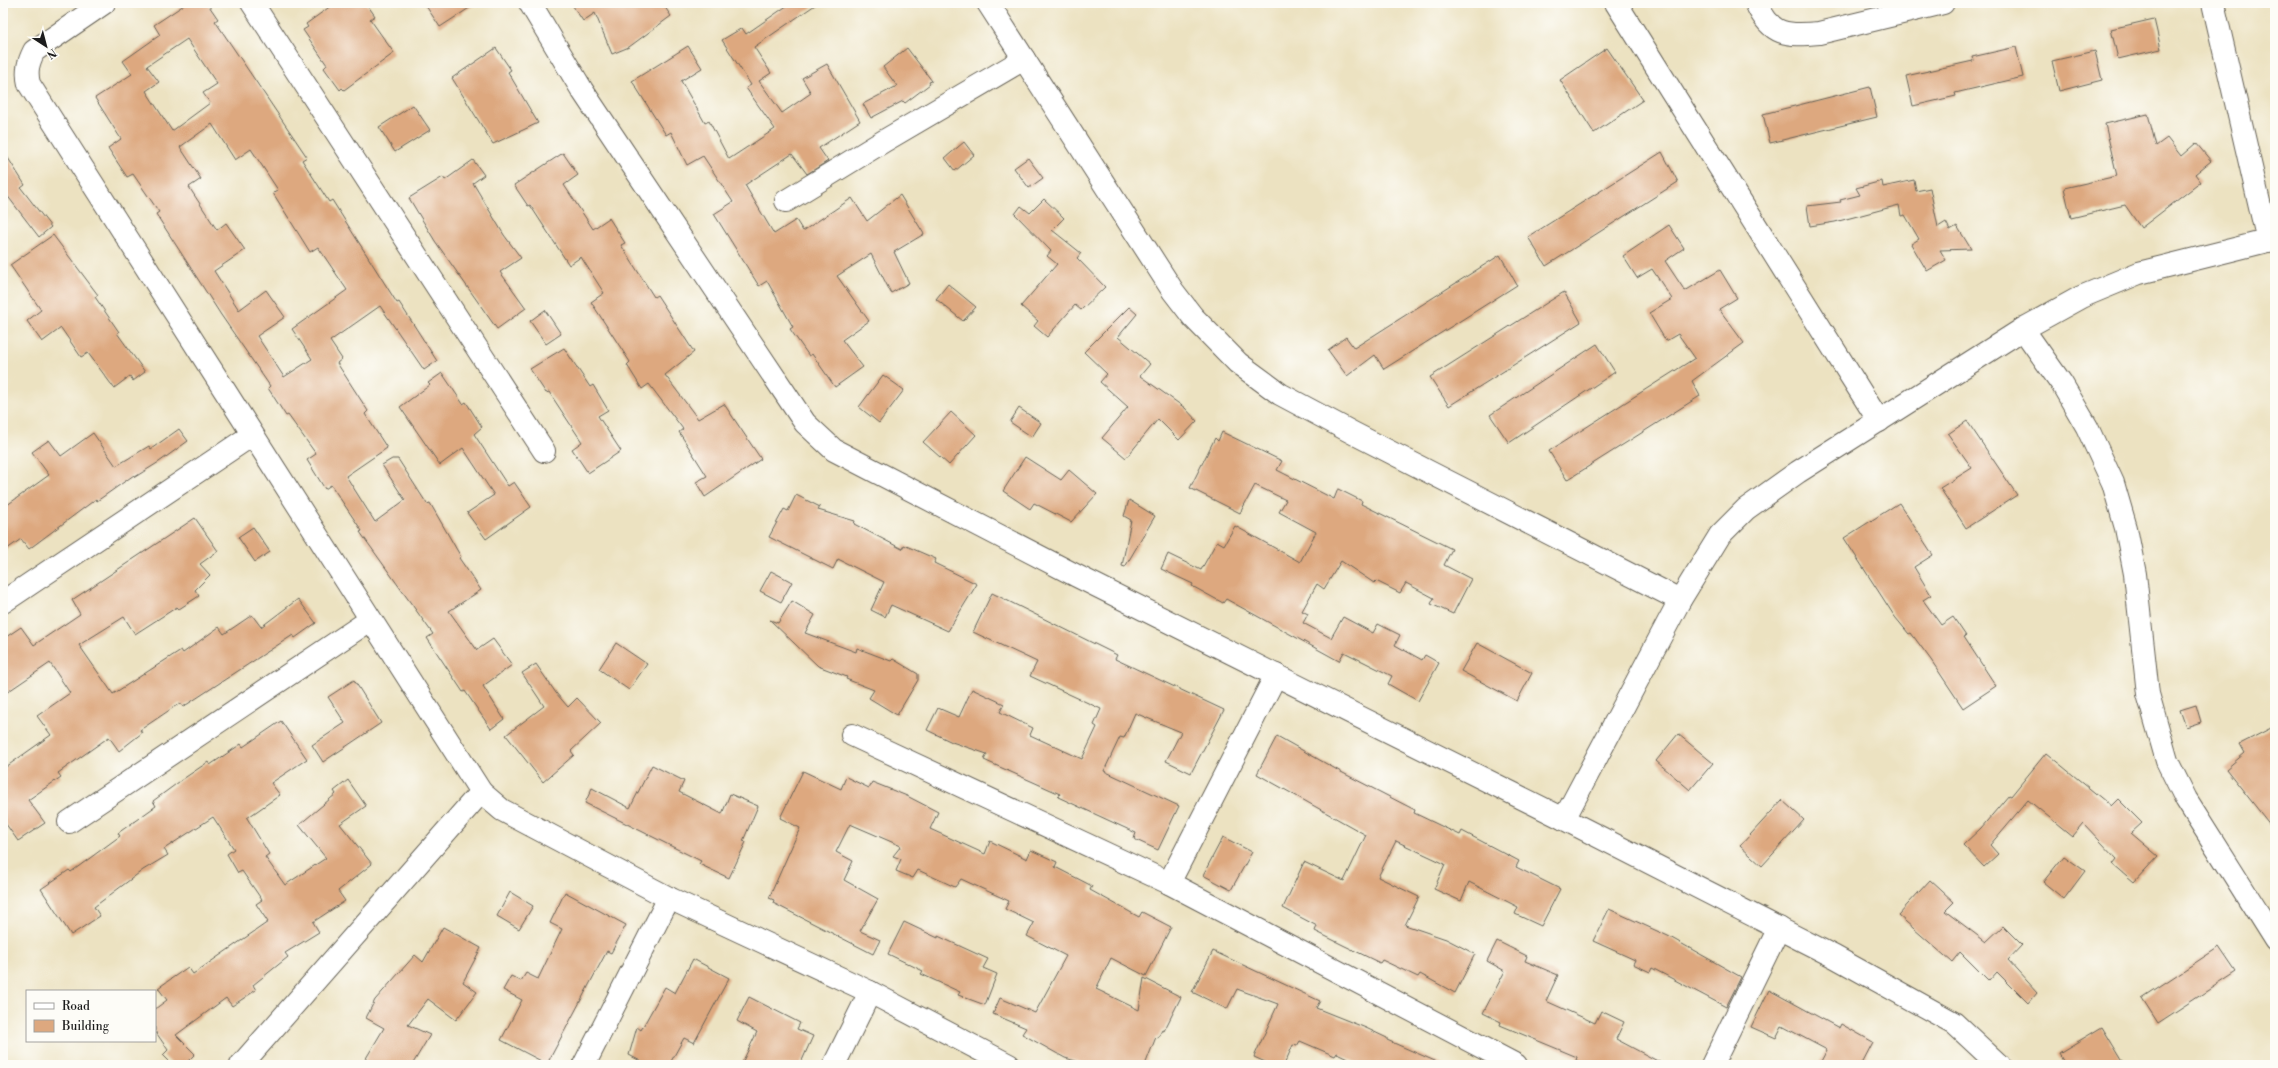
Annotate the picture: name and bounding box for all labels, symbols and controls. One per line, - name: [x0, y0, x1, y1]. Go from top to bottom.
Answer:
- north arrow: [26, 26, 66, 66]
- text: N: [43, 45, 59, 62]
- legend: [26, 990, 156, 1042]
- text: Road: [62, 999, 90, 1014]
- text: Building: [61, 1019, 110, 1034]

